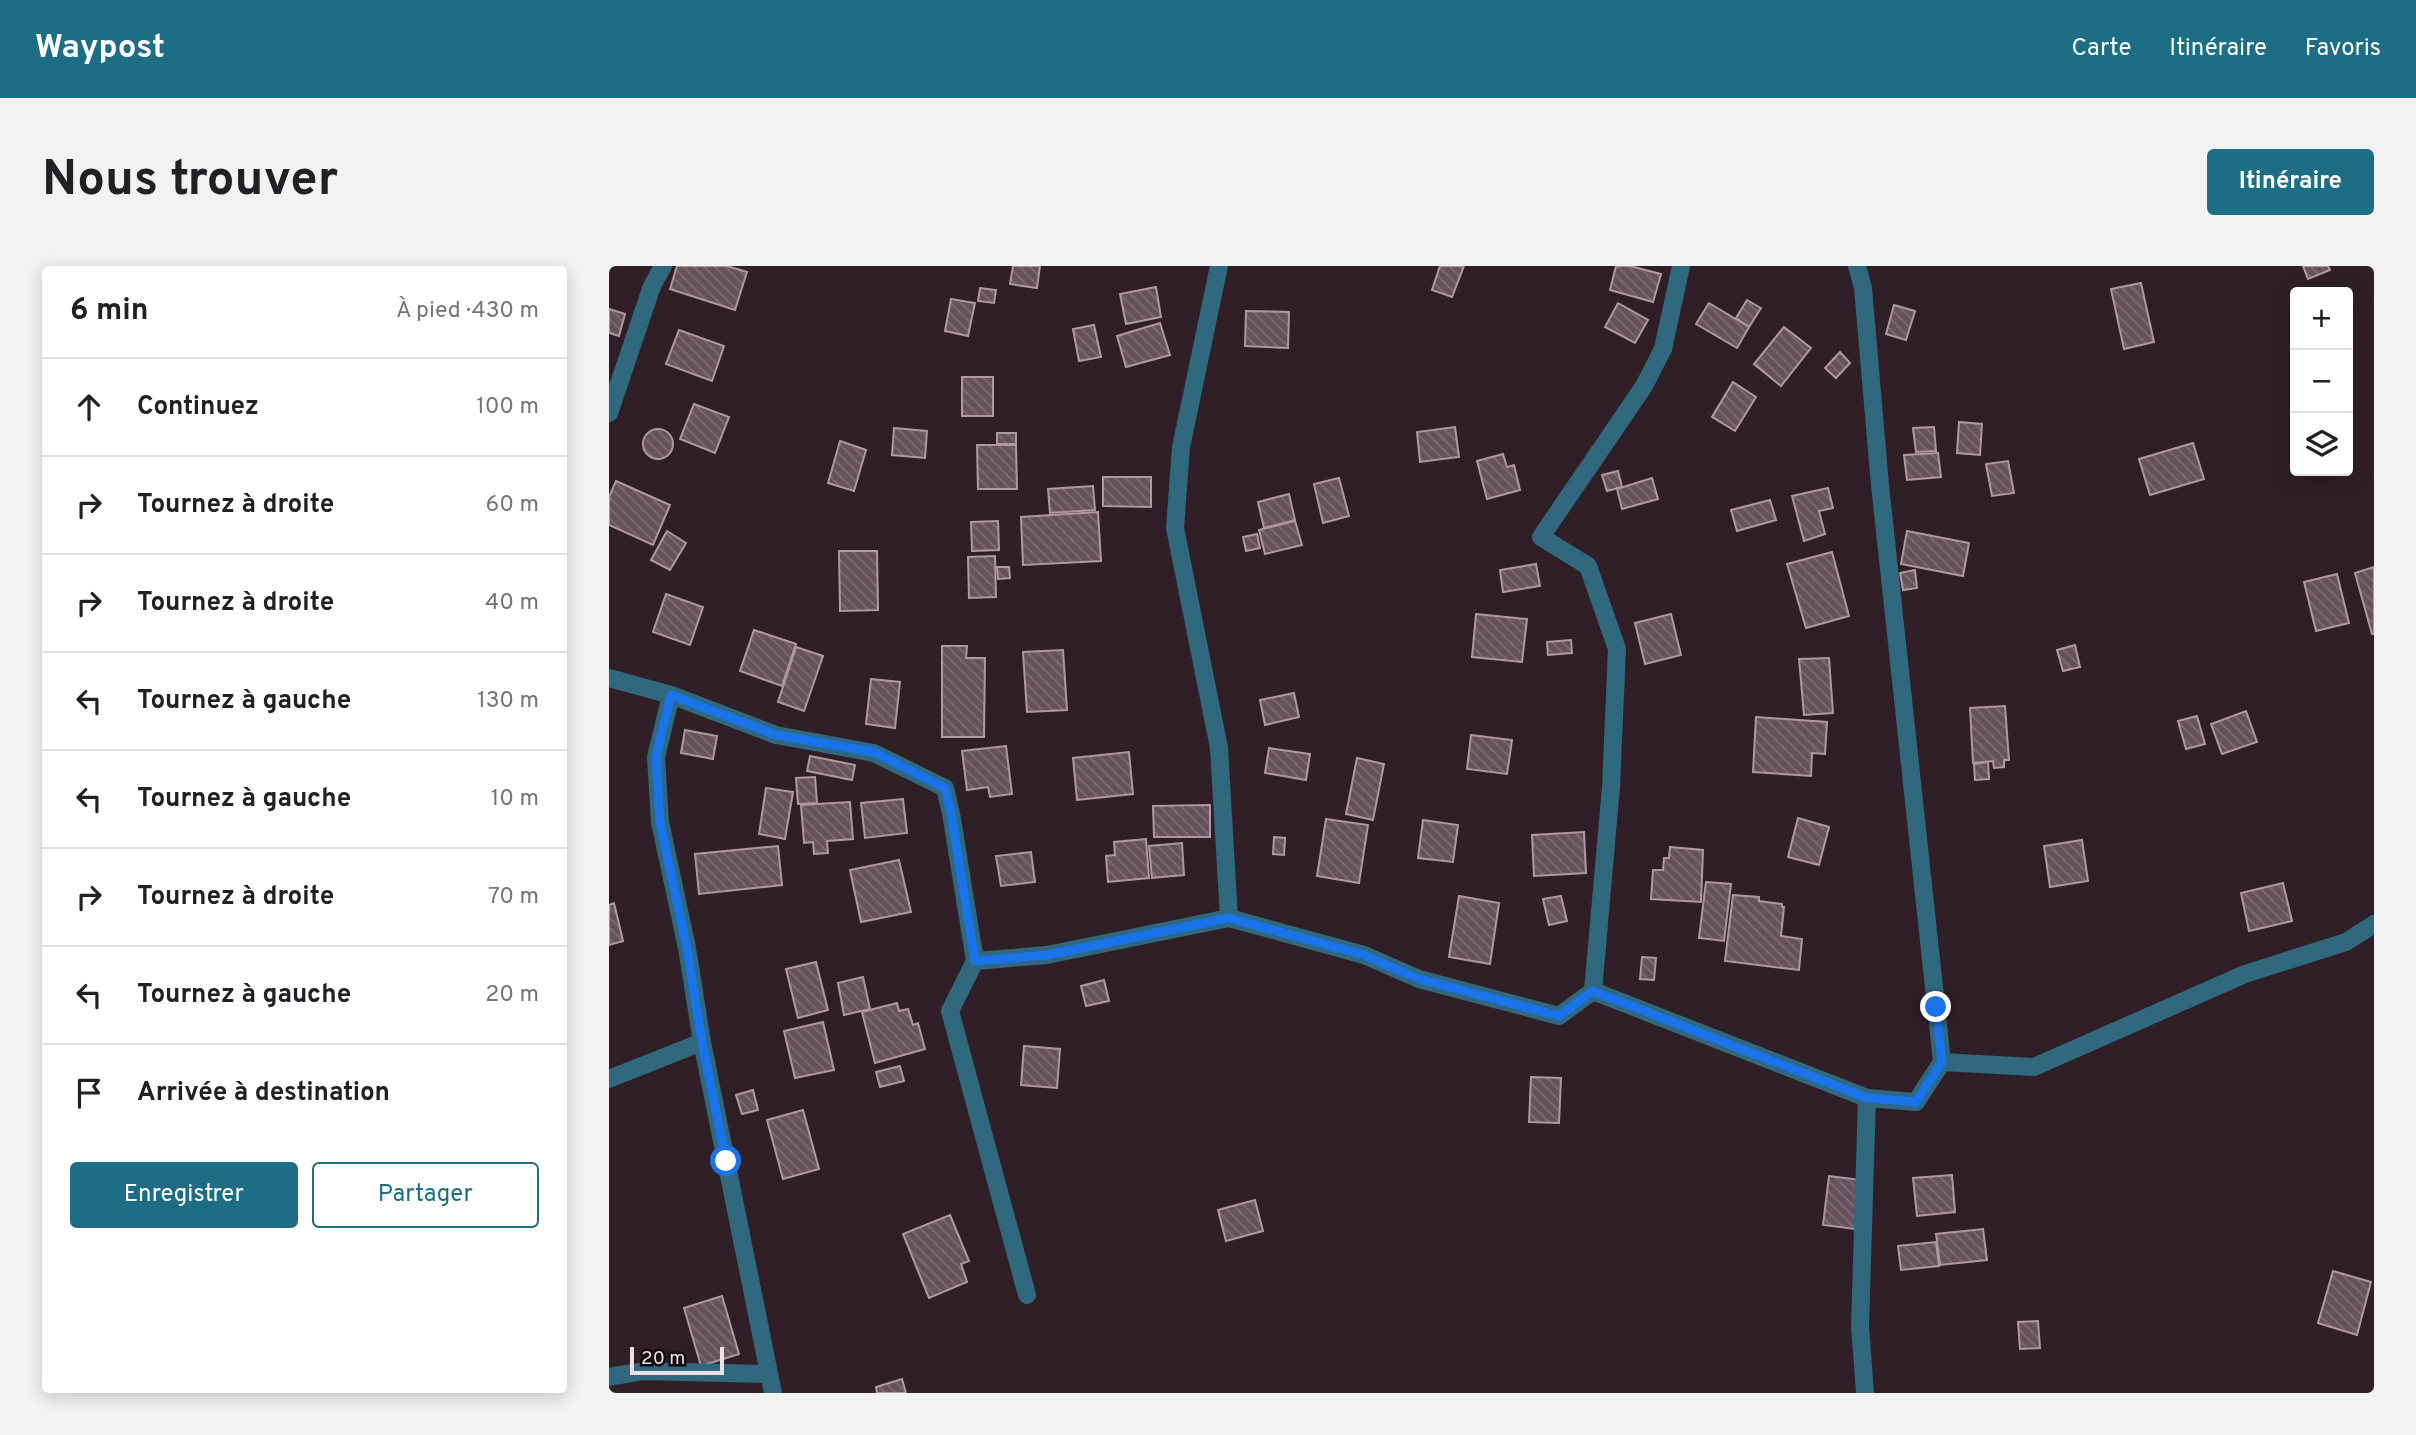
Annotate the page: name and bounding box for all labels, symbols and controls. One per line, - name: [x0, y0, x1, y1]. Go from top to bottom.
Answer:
- text: Waypost: [35, 28, 165, 70]
- text: Carte: [2071, 34, 2131, 64]
- text: Itinéraire: [2169, 34, 2267, 64]
- text: Favoris: [2305, 34, 2381, 64]
- button: Itinéraire: [2207, 149, 2374, 215]
- text: Nous trouver: [42, 151, 338, 213]
- map controls: [2290, 287, 2353, 476]
- button: +: [2290, 287, 2353, 350]
- text: 6 min: [70, 293, 148, 330]
- text: À pied · 430 m: [396, 297, 539, 326]
- button: −: [2290, 350, 2353, 413]
- icon: ahead: [70, 388, 108, 426]
- text: Continuez: [137, 391, 259, 424]
- text: 100 m: [476, 393, 539, 422]
- button: layers: [2290, 413, 2353, 476]
- icon: right: [70, 486, 108, 524]
- text: Tournez à droite: [137, 489, 334, 522]
- text: 60 m: [486, 491, 539, 520]
- icon: right: [70, 584, 108, 622]
- text: Tournez à droite: [137, 587, 334, 620]
- text: 40 m: [485, 589, 539, 618]
- icon: left: [70, 682, 108, 720]
- text: Tournez à gauche: [137, 685, 351, 718]
- text: 130 m: [477, 687, 539, 716]
- icon: left: [70, 780, 108, 818]
- text: Tournez à gauche: [137, 783, 351, 816]
- text: 10 m: [491, 785, 539, 814]
- icon: right: [70, 878, 108, 916]
- text: Tournez à droite: [137, 881, 334, 914]
- text: 70 m: [488, 883, 539, 912]
- icon: left: [70, 976, 108, 1014]
- text: Tournez à gauche: [137, 979, 351, 1012]
- text: 20 m: [485, 981, 539, 1010]
- route end: [1920, 991, 1951, 1022]
- icon: arrive: [70, 1074, 108, 1112]
- text: Arrivée à destination: [137, 1077, 390, 1110]
- route start: [710, 1145, 741, 1176]
- button: Enregistrer: [70, 1162, 298, 1228]
- button: Partager: [312, 1162, 539, 1228]
- scale bar: [630, 1344, 725, 1376]
- text: 20 m: [641, 1347, 685, 1371]

